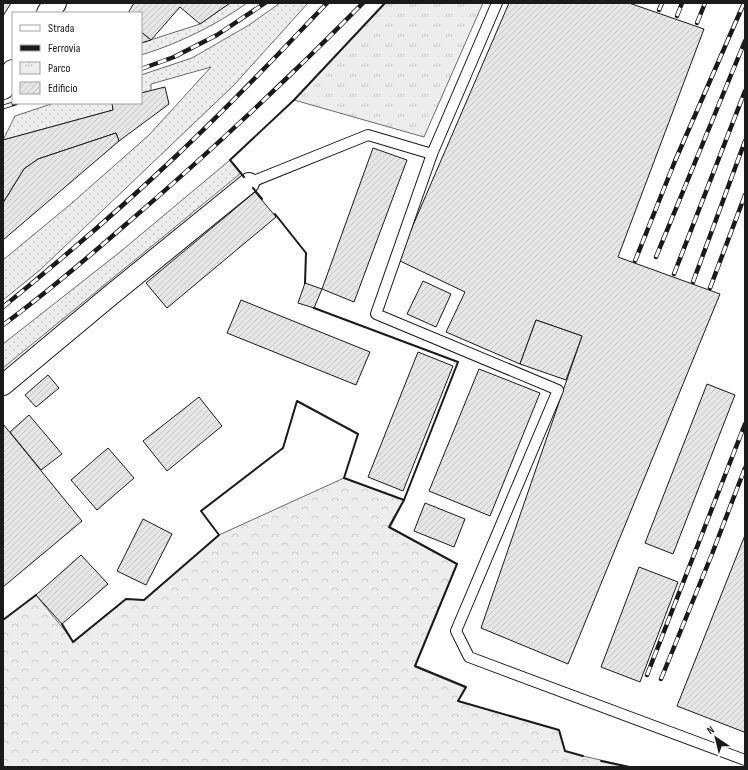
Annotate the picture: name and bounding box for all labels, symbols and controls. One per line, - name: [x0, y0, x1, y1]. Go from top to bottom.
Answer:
- legend: [12, 12, 142, 104]
- text: Strada: [48, 21, 75, 36]
- text: Ferrovia: [48, 41, 81, 56]
- text: Parco: [48, 61, 71, 76]
- text: Edificio: [48, 81, 77, 96]
- north arrow: [696, 718, 736, 758]
- text: N: [704, 723, 717, 737]

